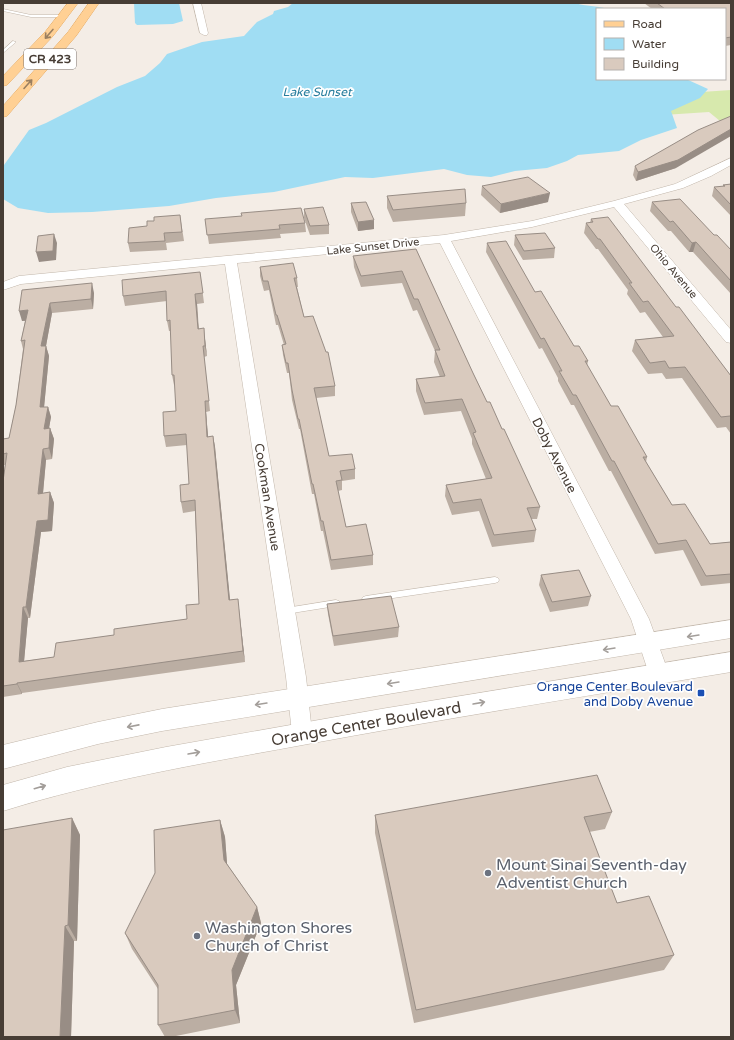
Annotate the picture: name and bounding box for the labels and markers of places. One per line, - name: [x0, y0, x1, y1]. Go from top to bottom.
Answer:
- place label: Orange Center Boulevard and Doby Avenue: [536, 679, 693, 710]
- marker: Orange Center Boulevard and Doby Avenue: [696, 688, 706, 698]
- place label: Mount Sinai Seventh-day Adventist Church: [496, 855, 687, 893]
- marker: Mount Sinai Seventh-day Adventist Church: [483, 868, 493, 878]
- place label: Washington Shores Church of Christ: [205, 918, 352, 956]
- marker: Washington Shores Church of Christ: [192, 931, 202, 941]

